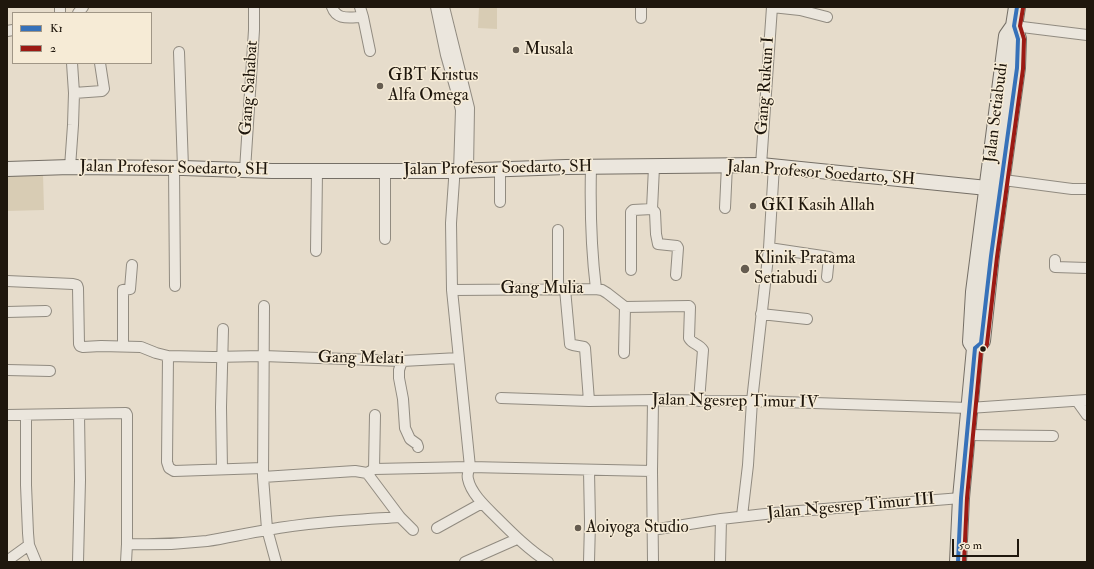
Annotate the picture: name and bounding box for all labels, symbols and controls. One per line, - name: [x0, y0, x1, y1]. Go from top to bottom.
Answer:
- legend: [12, 12, 152, 64]
- text: K1: [50, 21, 63, 36]
- street label: Gang Rukun I: [752, 36, 780, 136]
- street label: Gang Sahabat: [237, 40, 263, 136]
- place label: Musala: [524, 40, 573, 60]
- text: 2: [50, 41, 56, 56]
- marker: Musala: [511, 45, 521, 55]
- street label: Jalan Setiabudi: [981, 62, 1013, 164]
- place label: GBT Kristus Alfa Omega: [388, 66, 478, 106]
- marker: GBT Kristus Alfa Omega: [375, 81, 385, 91]
- street label: Jalan Profesor Soedarto, SH: [79, 157, 269, 181]
- street label: Jalan Profesor Soedarto, SH: [403, 157, 593, 181]
- street label: Jalan Profesor Soedarto, SH: [726, 157, 916, 191]
- place label: GKI Kasih Allah: [761, 196, 875, 216]
- marker: GKI Kasih Allah: [748, 201, 758, 211]
- place label: Klinik Pratama Setiabudi: [754, 249, 856, 289]
- marker: Klinik Pratama Setiabudi: [739, 263, 751, 275]
- street label: Gang Mulia: [501, 279, 583, 299]
- unlabelled marker: [978, 344, 988, 354]
- street label: Gang Melati: [318, 348, 404, 370]
- street label: Jalan Ngesrep Timur IV: [652, 390, 818, 414]
- street label: Jalan Ngesrep Timur III: [766, 490, 936, 524]
- place label: Aoiyoga Studio: [586, 518, 689, 538]
- marker: Aoiyoga Studio: [573, 523, 583, 533]
- scale bar: [954, 531, 1021, 557]
- text: 50 m: [959, 538, 982, 553]

